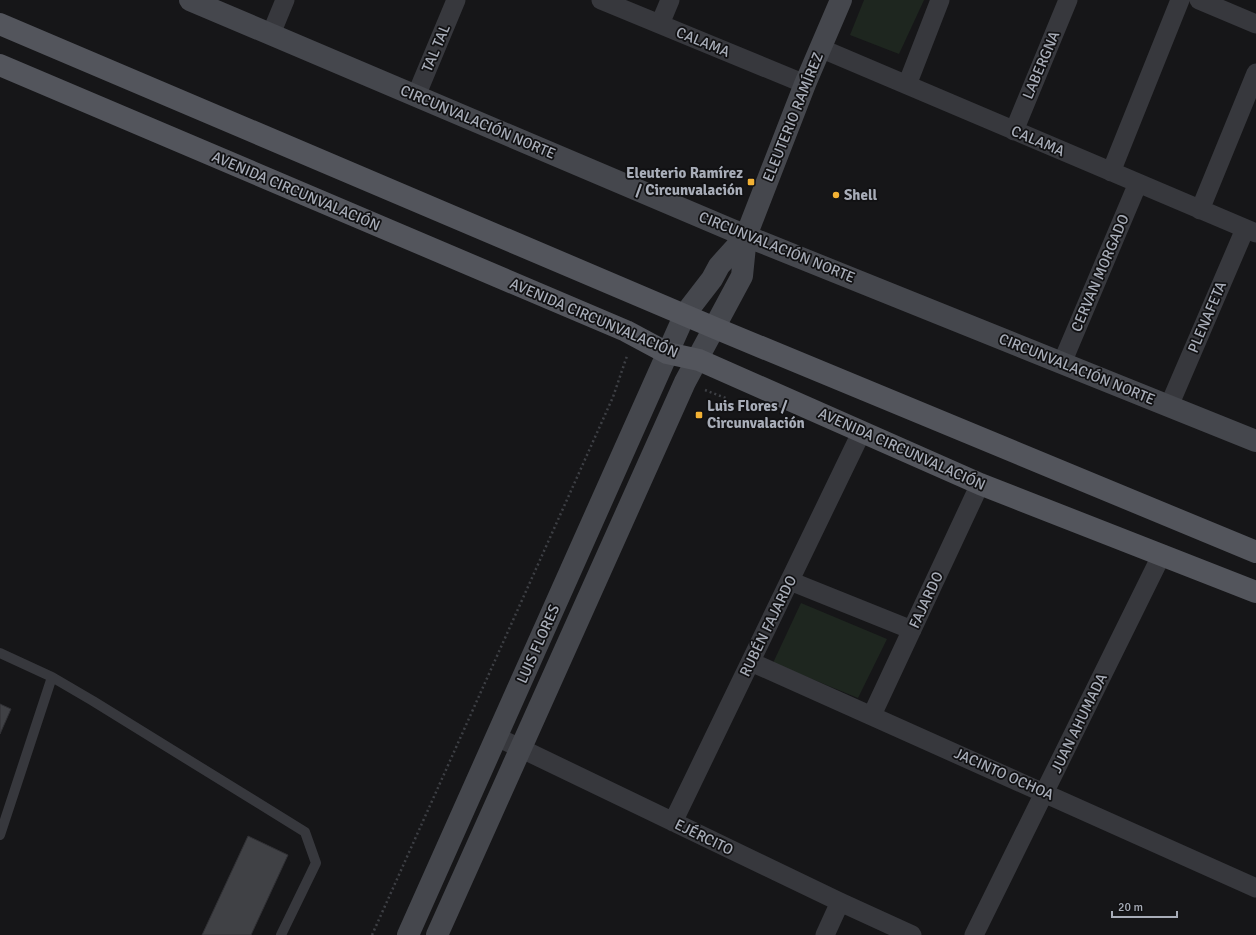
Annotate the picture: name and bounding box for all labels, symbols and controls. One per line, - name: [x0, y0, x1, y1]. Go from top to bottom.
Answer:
- street label: TAL TAL: [418, 21, 454, 74]
- street label: CALAMA: [673, 23, 733, 61]
- street label: LABERGNA: [1019, 28, 1063, 102]
- street label: ELEUTERIO RAMÍREZ: [758, 49, 827, 184]
- street label: CIRCUNVALACIÓN NORTE: [398, 80, 559, 163]
- street label: CALAMA: [1009, 122, 1067, 160]
- street label: AVENIDA CIRCUNVALACIÓN: [209, 146, 383, 235]
- place label: Eleuterio Ramírez / Circunvalación: [626, 164, 743, 199]
- marker: Eleuterio Ramírez / Circunvalación: [746, 177, 756, 187]
- place label: Shell: [844, 186, 877, 204]
- marker: Shell: [831, 190, 841, 200]
- street label: CIRCUNVALACIÓN NORTE: [696, 206, 858, 287]
- street label: CERVAN MORGADO: [1067, 211, 1133, 335]
- street label: AVENIDA CIRCUNVALACIÓN: [507, 273, 681, 362]
- street label: PLENAFETA: [1184, 279, 1230, 355]
- street label: CIRCUNVALACIÓN NORTE: [996, 328, 1158, 409]
- place label: Luis Flores / Circunvalación: [707, 397, 805, 432]
- street label: AVENIDA CIRCUNVALACIÓN: [816, 403, 989, 494]
- marker: Luis Flores / Circunvalación: [694, 410, 704, 420]
- street label: FAJARDO: [905, 569, 947, 631]
- street label: RUBÉN FAJARDO: [735, 572, 800, 680]
- street label: LUIS FLORES: [513, 602, 563, 686]
- street label: JUAN AHUMADA: [1047, 670, 1111, 776]
- street label: JACINTO OCHOA: [951, 744, 1057, 804]
- street label: EJÉRCITO: [672, 814, 737, 859]
- scale bar: [1112, 893, 1177, 919]
- text: 20 m: [1118, 900, 1143, 915]

